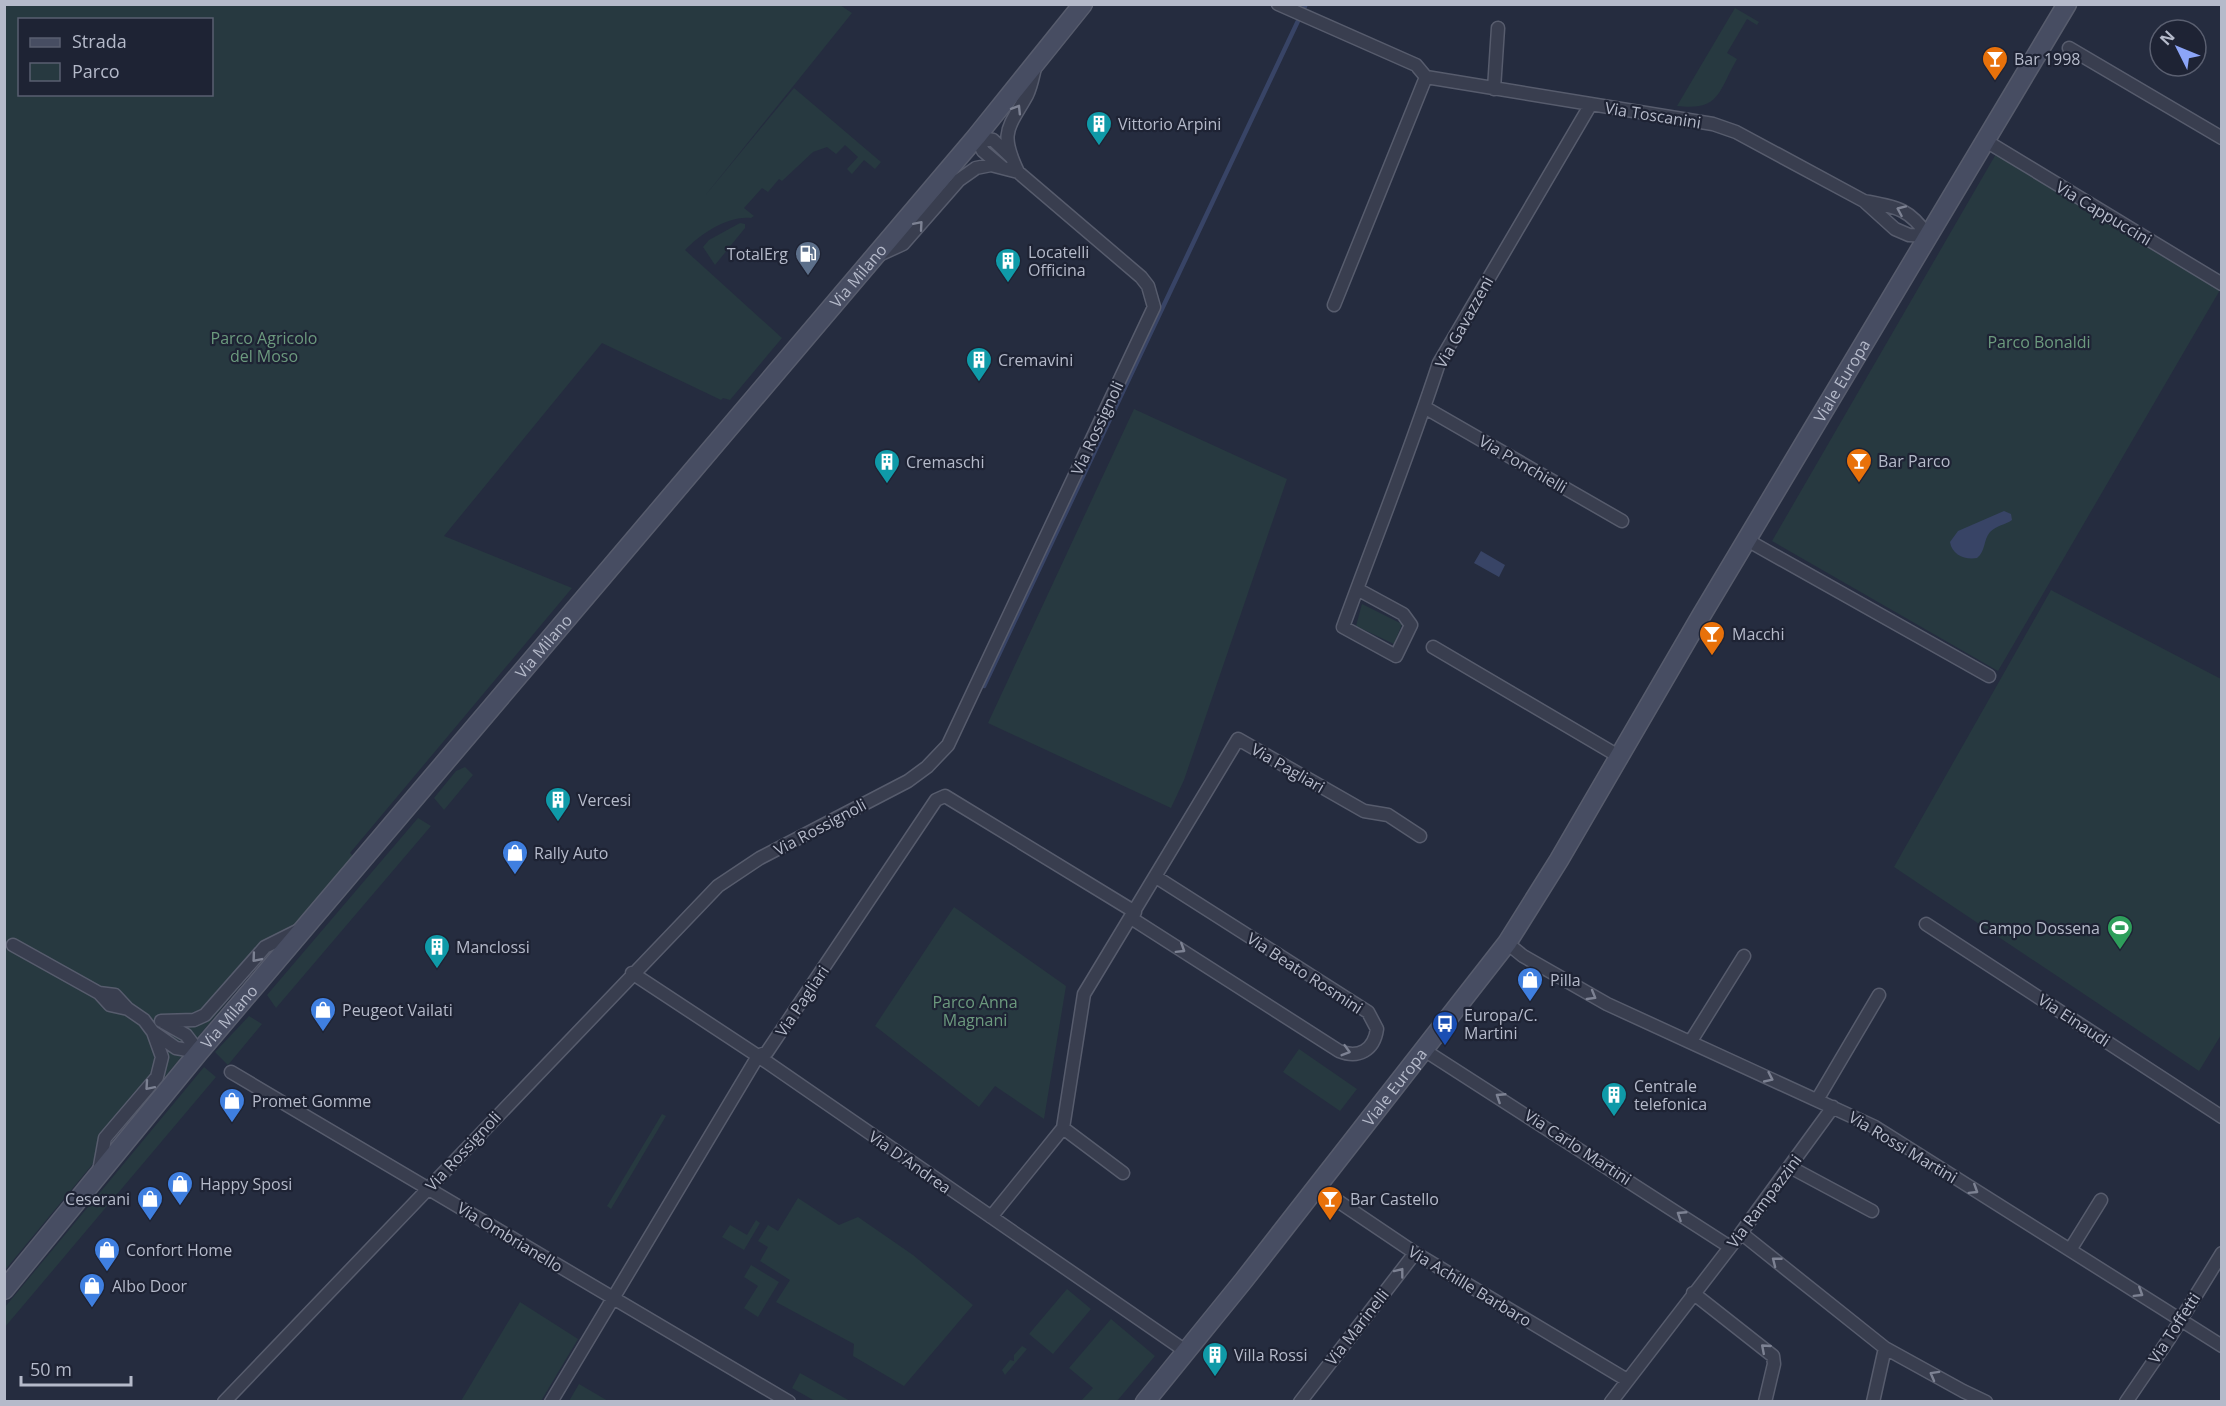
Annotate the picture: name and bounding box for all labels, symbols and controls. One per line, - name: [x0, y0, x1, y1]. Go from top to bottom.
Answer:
- legend: [18, 18, 213, 96]
- north arrow: [2148, 18, 2208, 78]
- text: N: [2155, 26, 2180, 50]
- text: Strada: [72, 29, 127, 53]
- bar icon: Bar 1998: [1980, 44, 2010, 82]
- place label: Bar 1998: [2014, 48, 2081, 70]
- text: Parco: [72, 59, 120, 83]
- street label: Via Toscanini: [1603, 97, 1703, 133]
- one-way arrow: [1010, 105, 1021, 116]
- building icon: Vittorio Arpini: [1084, 109, 1114, 147]
- place label: Vittorio Arpini: [1118, 113, 1221, 135]
- street label: Via Cappuccini: [2052, 176, 2156, 250]
- one-way arrow: [1897, 206, 1908, 218]
- one-way arrow: [912, 221, 923, 232]
- fuel station icon: TotalErg: [793, 239, 823, 277]
- street label: Via Milano: [825, 239, 892, 312]
- place label: Locatelli Officina: [1028, 241, 1089, 281]
- place label: TotalErg: [727, 243, 788, 265]
- building icon: Locatelli Officina: [993, 246, 1023, 284]
- street label: Via Gavazzeni: [1430, 272, 1498, 372]
- park label: Parco Agricolo del Moso: [211, 327, 317, 367]
- park label: Parco Bonaldi: [1987, 331, 2091, 353]
- street label: Viale Europa: [1808, 335, 1875, 426]
- building icon: Cremavini: [964, 345, 994, 383]
- place label: Cremavini: [998, 349, 1073, 371]
- street label: Via Rossignoli: [1066, 377, 1128, 479]
- street label: Via Ponchielli: [1475, 430, 1571, 498]
- bar icon: Bar Parco: [1844, 446, 1874, 484]
- building icon: Cremaschi: [872, 447, 902, 485]
- place label: Bar Parco: [1878, 450, 1950, 472]
- place label: Cremaschi: [906, 451, 984, 473]
- street label: Via Milano: [510, 610, 577, 683]
- bar icon: Macchi: [1697, 619, 1727, 657]
- place label: Macchi: [1732, 623, 1784, 645]
- street label: Via Pagliari: [1247, 738, 1329, 798]
- building icon: Vercesi: [543, 785, 573, 823]
- place label: Vercesi: [578, 789, 631, 811]
- street label: Via Rossignoli: [770, 793, 870, 861]
- shop icon: Rally Auto: [500, 838, 530, 876]
- place label: Rally Auto: [534, 842, 608, 864]
- sports icon: Campo Dossena: [2105, 913, 2135, 951]
- place label: Campo Dossena: [1978, 917, 2100, 939]
- street label: Via Beato Rosmini: [1243, 927, 1367, 1019]
- building icon: Manclossi: [422, 932, 452, 970]
- place label: Manclossi: [456, 936, 530, 958]
- one-way arrow: [1175, 941, 1185, 953]
- one-way arrow: [253, 951, 264, 962]
- street label: Via Pagliari: [770, 961, 834, 1041]
- shop icon: Pilla: [1515, 965, 1545, 1003]
- place label: Pilla: [1550, 969, 1581, 991]
- street label: Via Milano: [196, 980, 262, 1053]
- one-way arrow: [1586, 988, 1596, 1000]
- street label: Via Einaudi: [2034, 988, 2114, 1052]
- park label: Parco Anna Magnani: [932, 991, 1018, 1031]
- shop icon: Peugeot Vailati: [308, 995, 338, 1033]
- place label: Peugeot Vailati: [342, 999, 453, 1021]
- place label: Europa/C. Martini: [1464, 1004, 1538, 1044]
- bus stop icon: Europa/C. Martini: [1430, 1009, 1460, 1047]
- street label: Viale Europa: [1357, 1043, 1432, 1130]
- one-way arrow: [1340, 1044, 1351, 1056]
- one-way arrow: [1762, 1070, 1773, 1082]
- place label: Centrale telefonica: [1634, 1075, 1707, 1115]
- one-way arrow: [145, 1079, 156, 1090]
- building icon: Centrale telefonica: [1599, 1080, 1629, 1118]
- shop icon: Promet Gomme: [217, 1086, 247, 1124]
- place label: Promet Gomme: [252, 1090, 371, 1112]
- one-way arrow: [1496, 1092, 1506, 1104]
- street label: Via Carlo Martini: [1520, 1104, 1636, 1190]
- street label: Via Rossignoli: [420, 1106, 506, 1196]
- street label: Via Rossi Martini: [1845, 1106, 1961, 1188]
- street label: Via D'Andrea: [864, 1125, 956, 1199]
- street label: Via Rampazzini: [1722, 1150, 1806, 1252]
- shop icon: Happy Sposi: [165, 1169, 195, 1207]
- place label: Happy Sposi: [200, 1173, 292, 1195]
- one-way arrow: [1968, 1182, 1978, 1194]
- shop icon: Ceserani: [135, 1184, 165, 1222]
- bar icon: Bar Castello: [1315, 1184, 1345, 1222]
- place label: Ceserani: [65, 1188, 130, 1210]
- place label: Bar Castello: [1350, 1188, 1439, 1210]
- street label: Via Ombrianello: [453, 1197, 567, 1277]
- one-way arrow: [1677, 1211, 1688, 1222]
- shop icon: Confort Home: [92, 1235, 122, 1273]
- place label: Confort Home: [126, 1239, 232, 1261]
- street label: Via Achille Barbaro: [1404, 1240, 1536, 1332]
- one-way arrow: [1772, 1258, 1783, 1269]
- one-way arrow: [1392, 1268, 1403, 1279]
- shop icon: Albo Door: [77, 1271, 107, 1309]
- place label: Albo Door: [112, 1275, 188, 1297]
- street label: Via Marinelli: [1320, 1284, 1394, 1370]
- one-way arrow: [2133, 1286, 2143, 1298]
- street label: Via Toffetti: [2143, 1288, 2205, 1368]
- building icon: Villa Rossi: [1200, 1340, 1230, 1378]
- place label: Villa Rossi: [1234, 1344, 1308, 1366]
- one-way arrow: [1761, 1344, 1772, 1355]
- scale bar: [21, 1349, 130, 1387]
- text: 50 m: [30, 1357, 72, 1381]
- one-way arrow: [1930, 1371, 1940, 1382]

